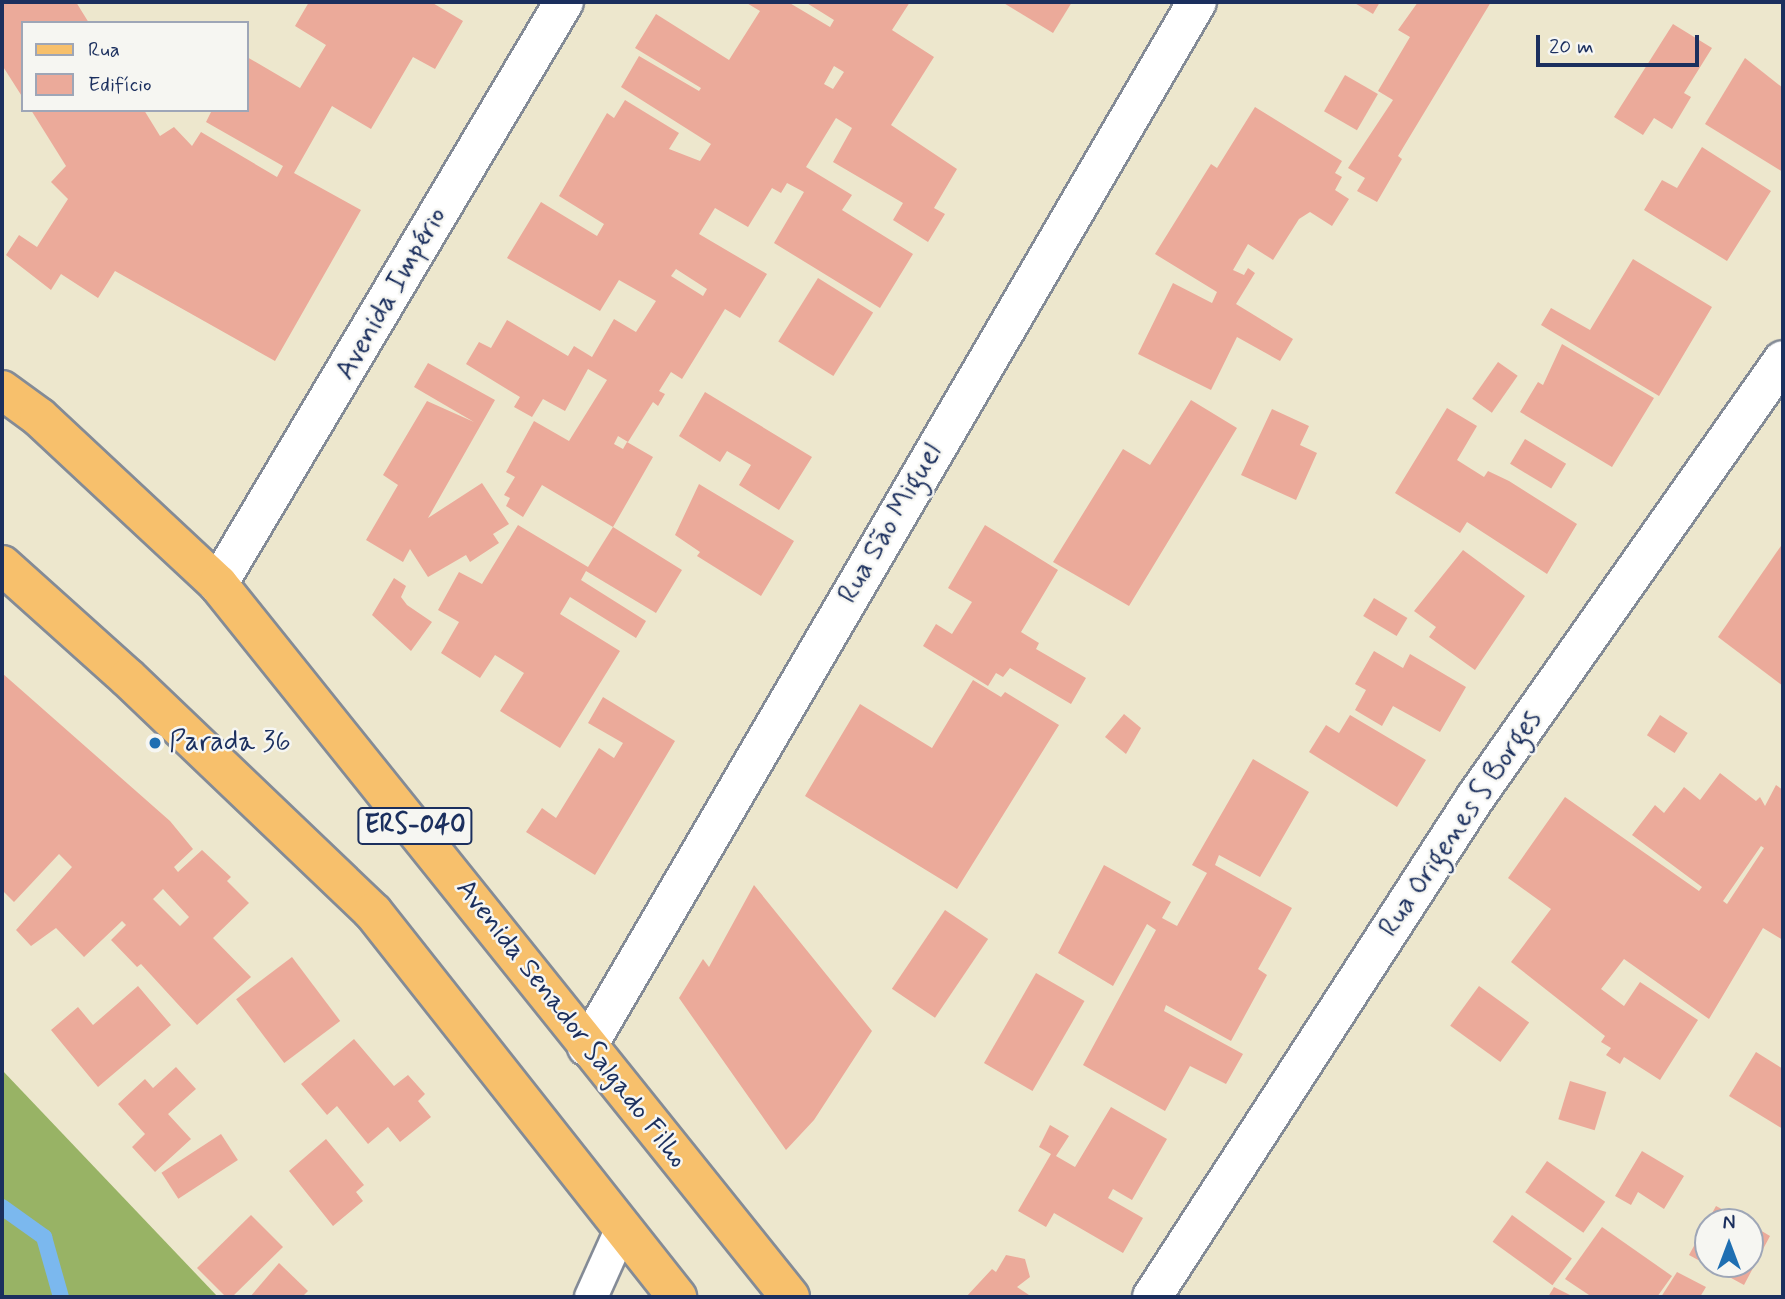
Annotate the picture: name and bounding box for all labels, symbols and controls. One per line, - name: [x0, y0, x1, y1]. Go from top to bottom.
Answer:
- legend: [21, 21, 248, 112]
- scale bar: [1540, 21, 1703, 65]
- text: 20 m: [1549, 33, 1594, 61]
- text: Rua: [88, 36, 120, 64]
- text: Edifício: [88, 71, 152, 99]
- street label: Avenida Império: [329, 202, 455, 386]
- street label: Rua São Miguel: [833, 441, 949, 607]
- street label: Rua Origenes S Borges: [1371, 702, 1551, 946]
- place label: Parada 36: [169, 726, 291, 760]
- marker: Parada 36: [147, 735, 163, 751]
- road number: ERS-040: [357, 804, 473, 848]
- street label: Avenida Senador Salgado Filho: [449, 875, 693, 1173]
- north arrow: [1694, 1208, 1764, 1278]
- text: N: [1723, 1211, 1735, 1236]

